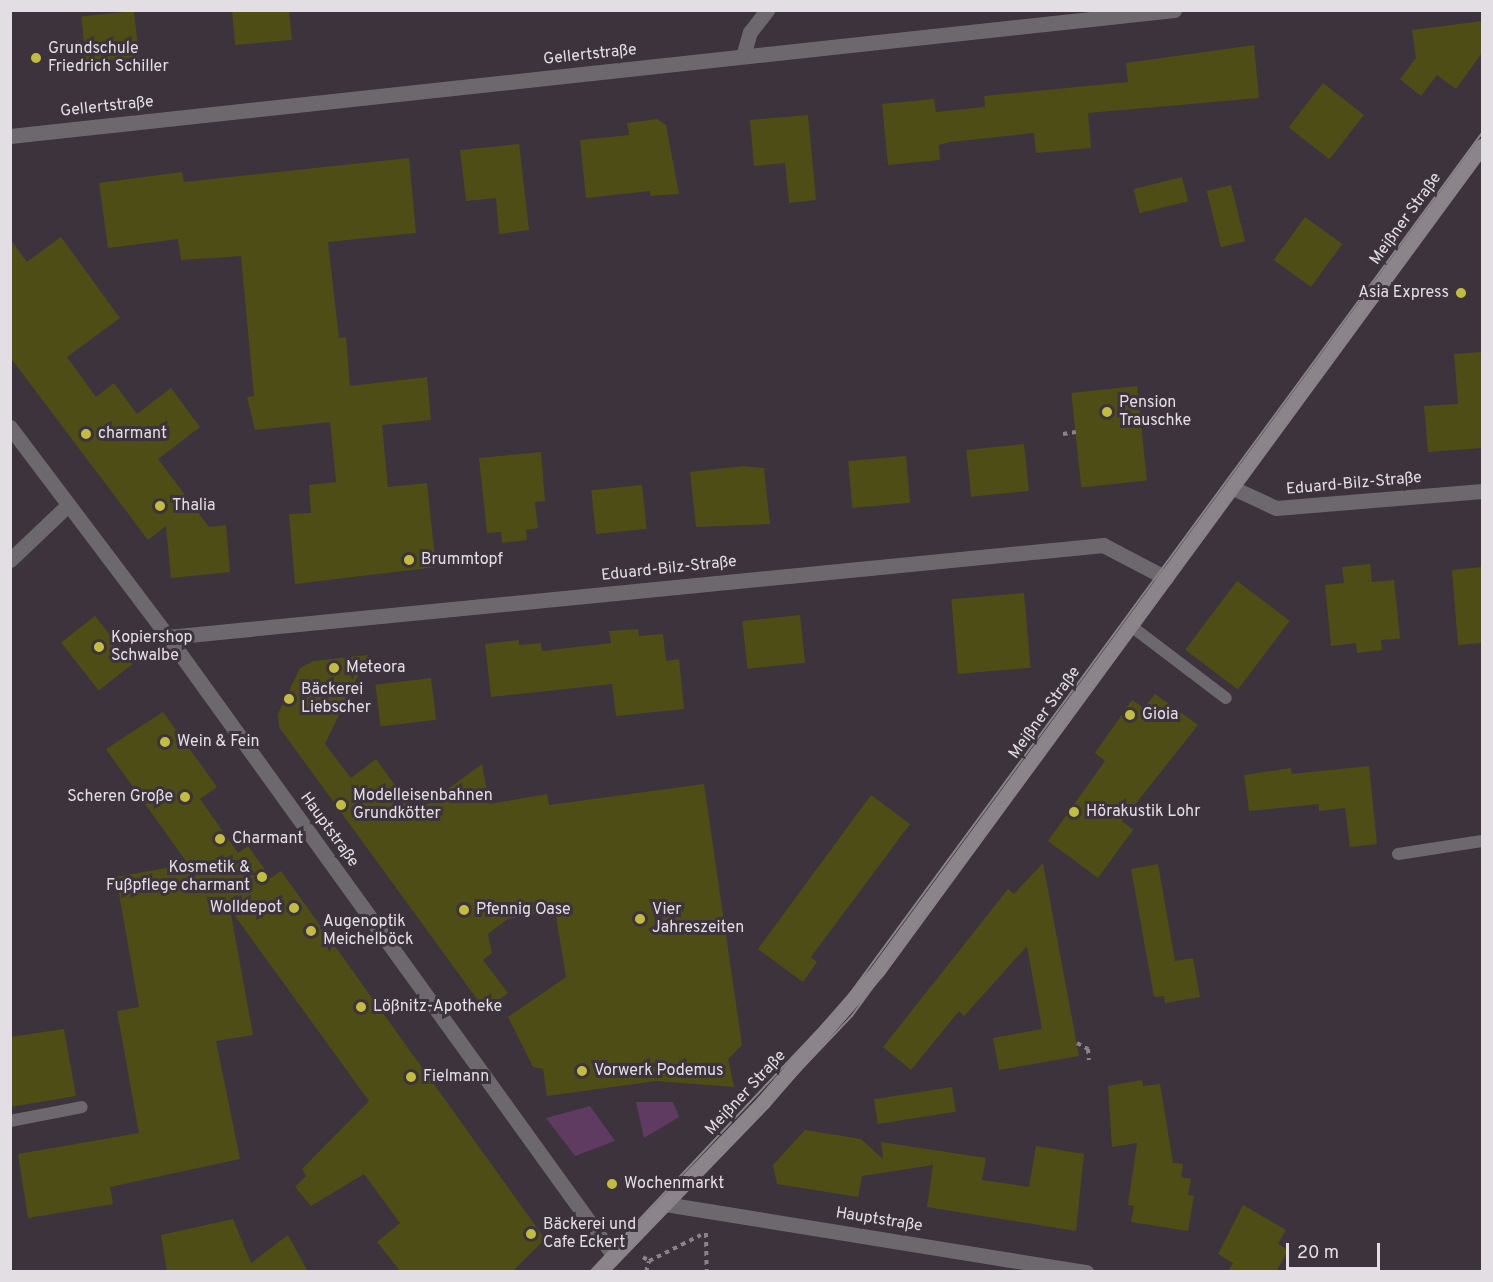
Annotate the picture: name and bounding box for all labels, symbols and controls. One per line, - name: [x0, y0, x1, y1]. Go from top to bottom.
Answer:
- place label: Grundschule Friedrich Schiller: [48, 39, 169, 77]
- street label: Gellertstraße: [542, 41, 638, 69]
- marker: Grundschule Friedrich Schiller: [29, 51, 43, 65]
- street label: Gellertstraße: [59, 93, 155, 121]
- street label: Meißner Straße: [1366, 169, 1446, 269]
- place label: Asia Express: [1358, 283, 1449, 303]
- marker: Asia Express: [1454, 286, 1468, 300]
- place label: Pension Trauschke: [1119, 393, 1191, 431]
- marker: Pension Trauschke: [1100, 405, 1114, 419]
- place label: charmant: [98, 424, 167, 444]
- marker: charmant: [79, 427, 93, 441]
- street label: Eduard-Bilz-Straße: [1285, 469, 1423, 499]
- place label: Thalia: [172, 496, 216, 516]
- marker: Thalia: [153, 499, 167, 513]
- place label: Brummtopf: [421, 550, 503, 570]
- street label: Eduard-Bilz-Straße: [600, 552, 738, 586]
- marker: Brummtopf: [402, 553, 416, 567]
- place label: Kopiershop Schwalbe: [111, 628, 193, 666]
- marker: Kopiershop Schwalbe: [92, 640, 106, 654]
- place label: Meteora: [346, 658, 405, 678]
- marker: Meteora: [327, 661, 341, 675]
- street label: Meißner Straße: [1005, 663, 1085, 763]
- place label: Bäckerei Liebscher: [301, 680, 371, 718]
- marker: Bäckerei Liebscher: [282, 692, 296, 706]
- place label: Gioia: [1142, 705, 1178, 725]
- marker: Gioia: [1123, 708, 1137, 722]
- place label: Wein & Fein: [177, 732, 260, 752]
- marker: Wein & Fein: [158, 735, 172, 749]
- place label: Modelleisenbahnen Grundkötter: [353, 786, 493, 824]
- place label: Scheren Große: [67, 787, 173, 807]
- street label: Hauptstraße: [296, 789, 362, 871]
- marker: Scheren Große: [178, 790, 192, 804]
- marker: Modelleisenbahnen Grundkötter: [334, 798, 348, 812]
- place label: Hörakustik Lohr: [1086, 802, 1201, 822]
- marker: Hörakustik Lohr: [1067, 805, 1081, 819]
- place label: Charmant: [232, 829, 303, 849]
- marker: Charmant: [213, 832, 227, 846]
- place label: Kosmetik & Fußpflege charmant: [106, 858, 250, 896]
- marker: Kosmetik & Fußpflege charmant: [255, 870, 269, 884]
- place label: Wolldepot: [210, 898, 282, 918]
- place label: Pfennig Oase: [476, 900, 571, 920]
- place label: Vier Jahreszeiten: [652, 900, 744, 938]
- marker: Wolldepot: [287, 901, 301, 915]
- marker: Pfennig Oase: [457, 903, 471, 917]
- place label: Augenoptik Meichelböck: [323, 912, 414, 950]
- marker: Vier Jahreszeiten: [633, 912, 647, 926]
- marker: Augenoptik Meichelböck: [304, 924, 318, 938]
- place label: Lößnitz-Apotheke: [373, 997, 502, 1017]
- marker: Lößnitz-Apotheke: [354, 1000, 368, 1014]
- street label: Meißner Straße: [702, 1047, 790, 1139]
- place label: Vorwerk Podemus: [594, 1061, 724, 1081]
- marker: Vorwerk Podemus: [575, 1064, 589, 1078]
- place label: Fielmann: [423, 1067, 489, 1087]
- marker: Fielmann: [404, 1070, 418, 1084]
- place label: Wochenmarkt: [624, 1174, 724, 1194]
- marker: Wochenmarkt: [605, 1177, 619, 1191]
- street label: Hauptstraße: [834, 1204, 924, 1236]
- place label: Bäckerei und Cafe Eckert: [543, 1215, 636, 1253]
- marker: Bäckerei und Cafe Eckert: [524, 1227, 538, 1241]
- scale bar: [1289, 1231, 1384, 1269]
- text: 20 m: [1297, 1242, 1339, 1265]

